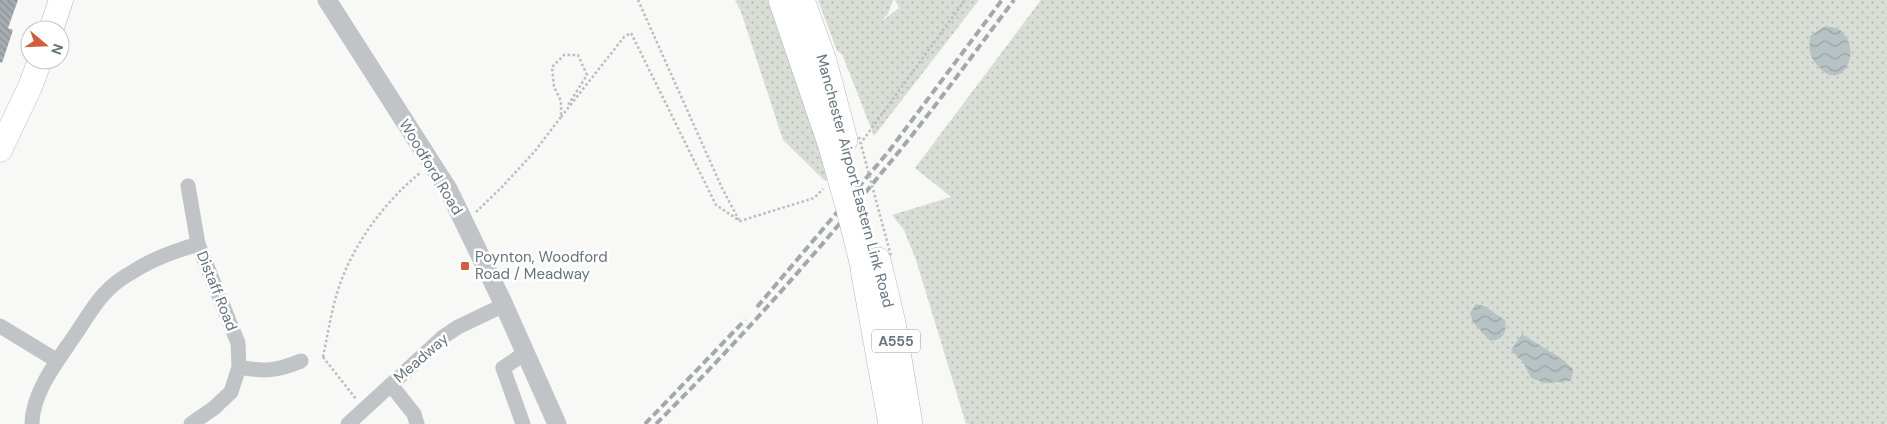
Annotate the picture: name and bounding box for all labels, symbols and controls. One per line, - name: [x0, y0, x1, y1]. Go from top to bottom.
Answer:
- north arrow: [20, 20, 70, 70]
- text: N: [47, 41, 67, 57]
- street label: Manchester Airport Eastern Link Road: [811, 52, 899, 310]
- street label: Woodford Road: [395, 115, 467, 219]
- place label: Poynton, Woodford Road / Meadway: [475, 247, 608, 284]
- street label: Distaff Road: [192, 248, 242, 334]
- marker: Poynton, Woodford Road / Meadway: [459, 260, 471, 272]
- street label: Meadway: [389, 328, 453, 387]
- road number: A555: [872, 330, 920, 352]

